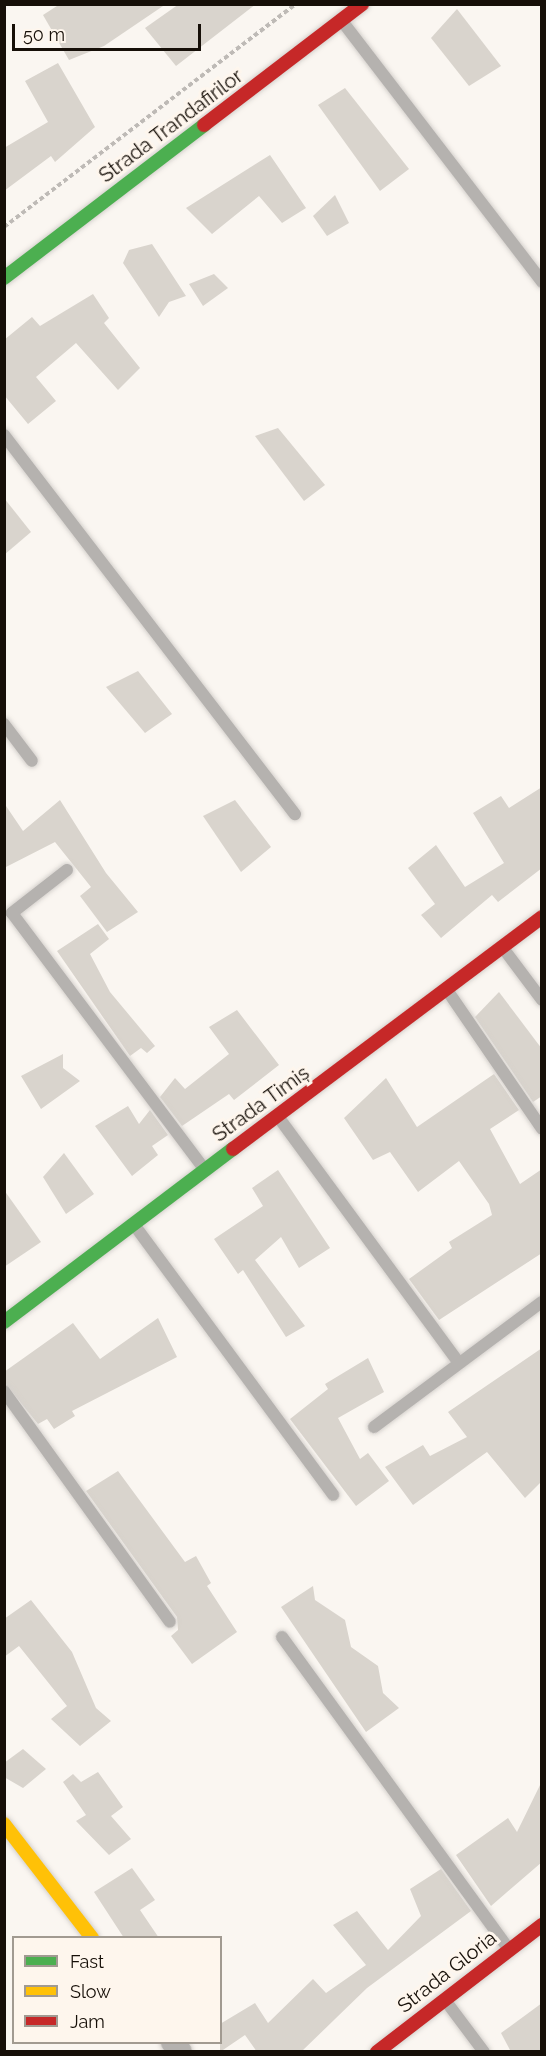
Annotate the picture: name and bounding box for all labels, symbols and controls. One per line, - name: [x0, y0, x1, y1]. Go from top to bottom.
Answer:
- scale bar: [15, 12, 204, 50]
- text: 50 m: [23, 24, 65, 45]
- street label: Strada Trandafirilor: [94, 64, 248, 188]
- street label: Strada Timiș: [208, 1061, 314, 1147]
- street label: Strada Gloria: [393, 1926, 501, 2018]
- legend: [12, 1936, 222, 2044]
- text: Fast: [70, 1951, 104, 1972]
- text: Slow: [70, 1981, 111, 2002]
- text: Jam: [70, 2011, 105, 2032]

